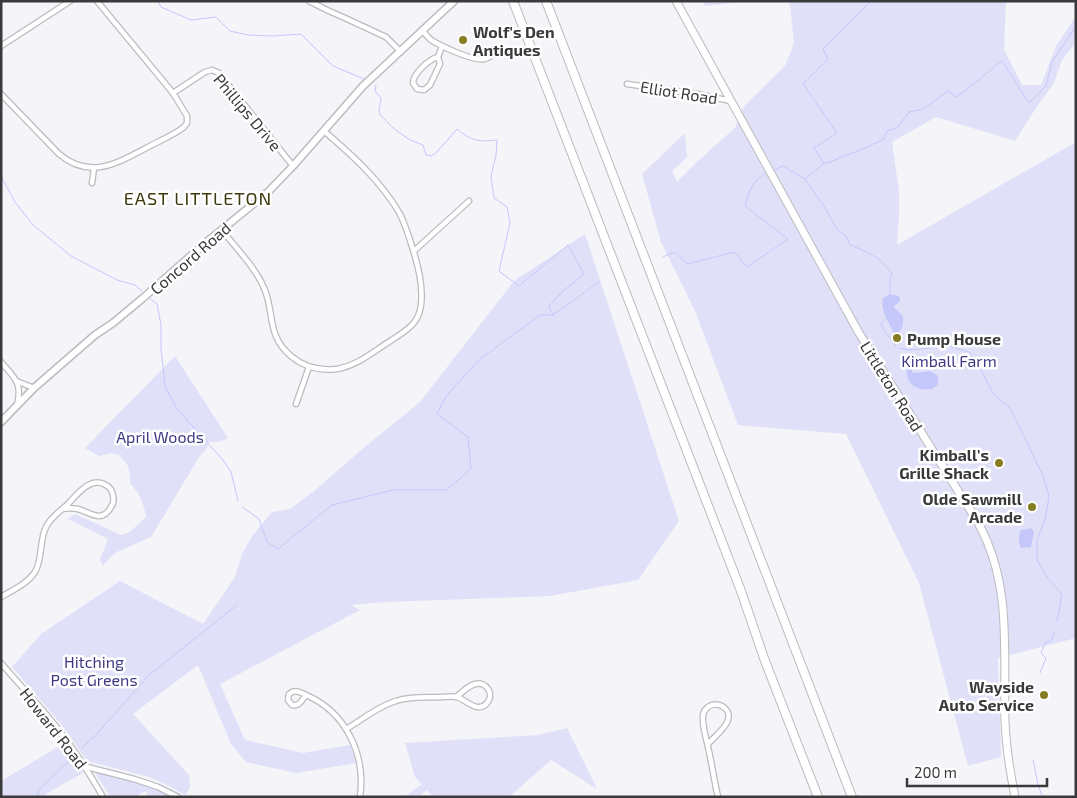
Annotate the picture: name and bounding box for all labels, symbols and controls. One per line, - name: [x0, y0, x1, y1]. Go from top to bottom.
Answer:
- place label: Wolf's Den Antiques: [473, 22, 555, 59]
- marker: Wolf's Den Antiques: [457, 34, 469, 46]
- street label: Phillips Drive: [210, 69, 286, 155]
- street label: Elliot Road: [639, 77, 719, 107]
- district label: EAST LITTLETON: [124, 187, 272, 209]
- street label: Concord Road: [146, 218, 234, 298]
- place label: Pump House: [907, 329, 1001, 348]
- marker: Pump House: [891, 332, 903, 344]
- street label: Littleton Road: [857, 337, 927, 435]
- park label: Kimball Farm: [901, 351, 997, 370]
- park label: April Woods: [116, 427, 204, 446]
- place label: Kimball's Grille Shack: [899, 445, 989, 482]
- marker: Kimball's Grille Shack: [993, 457, 1005, 469]
- place label: Olde Sawmill Arcade: [923, 489, 1023, 526]
- marker: Olde Sawmill Arcade: [1026, 501, 1038, 513]
- park label: Hitching Post Greens: [50, 652, 138, 689]
- place label: Wayside Auto Service: [939, 677, 1034, 714]
- street label: Howard Road: [17, 684, 91, 772]
- marker: Wayside Auto Service: [1038, 689, 1050, 701]
- scale bar: [907, 756, 1047, 788]
- text: 200 m: [914, 763, 957, 781]

